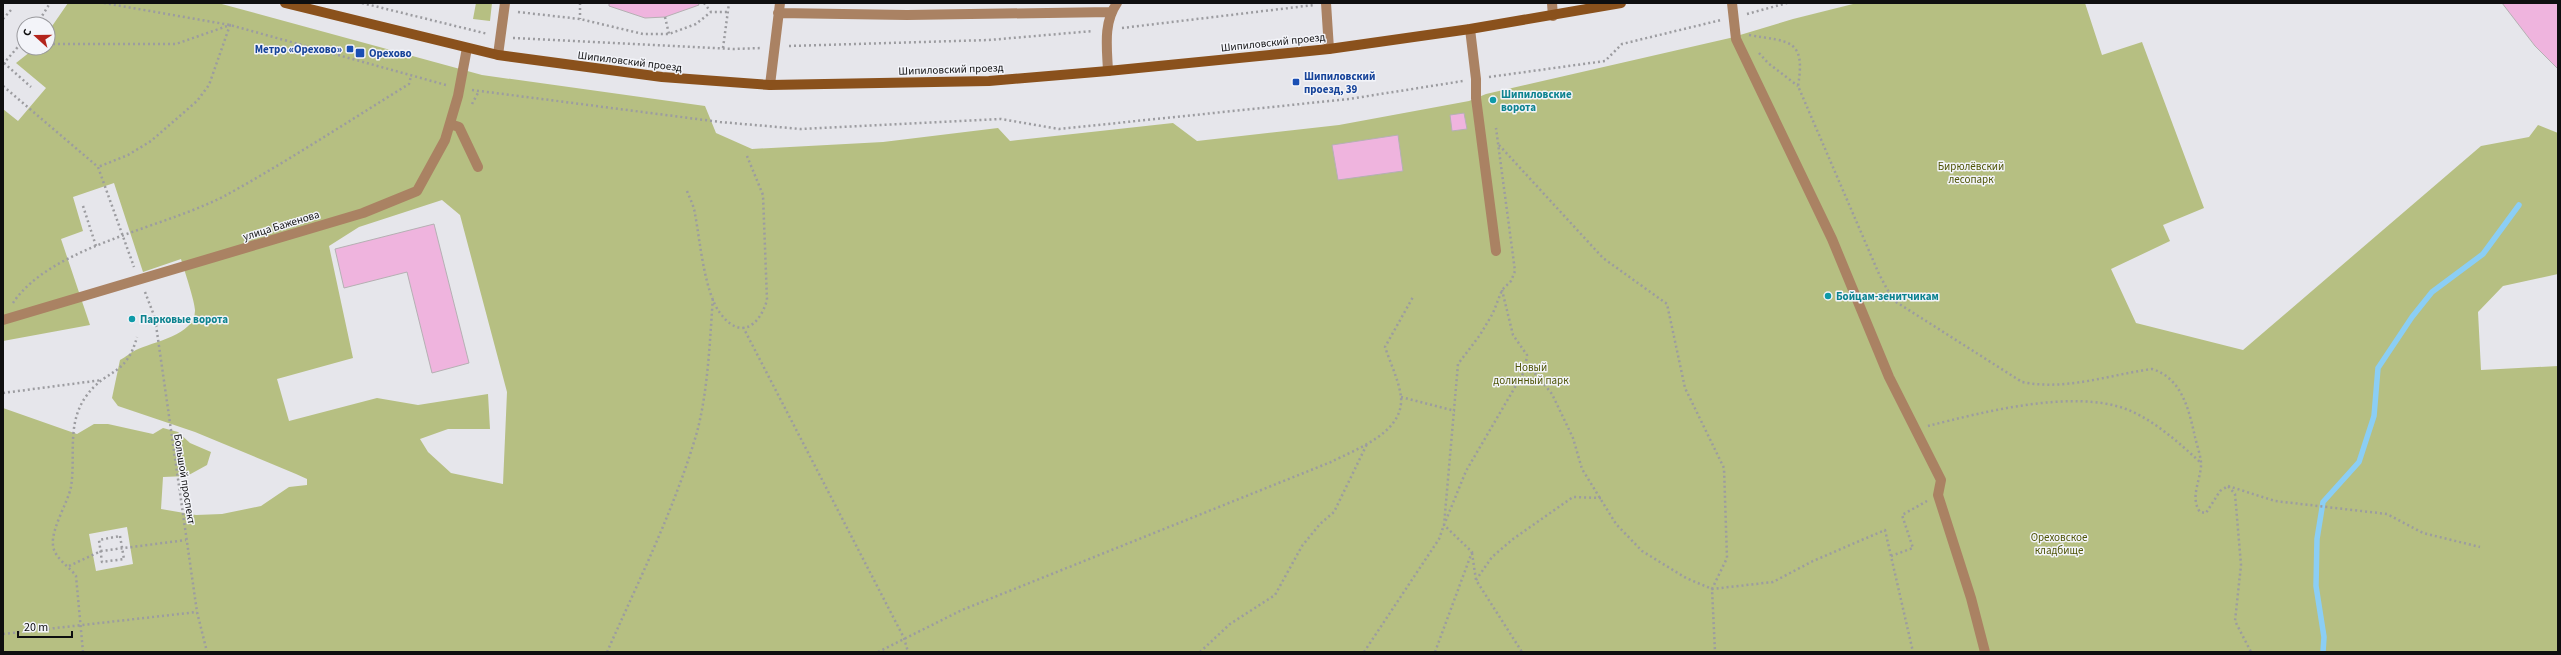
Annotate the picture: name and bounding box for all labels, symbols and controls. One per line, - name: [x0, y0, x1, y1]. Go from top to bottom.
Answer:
- north arrow: [16, 16, 56, 56]
- text: С: [19, 26, 35, 38]
- street label: Шипиловский проезд: [1220, 30, 1326, 55]
- place label: Метро «Орехово»: [255, 42, 342, 57]
- marker: Метро «Орехово»: [345, 44, 355, 54]
- place label: Орехово: [369, 46, 412, 61]
- marker: Орехово: [354, 47, 366, 59]
- street label: Шипиловский проезд: [577, 48, 683, 75]
- street label: Шипиловский проезд: [898, 60, 1004, 79]
- place label: Шипиловский проезд, 39: [1304, 69, 1375, 97]
- marker: Шипиловский проезд, 39: [1291, 77, 1301, 87]
- place label: Шипиловские ворота: [1501, 87, 1572, 115]
- marker: Шипиловские ворота: [1488, 95, 1498, 105]
- park label: Бирюлёвский лесопарк: [1938, 159, 2004, 187]
- street label: улица Баженова: [241, 207, 321, 244]
- place label: Бойцам-зенитчикам: [1836, 289, 1939, 304]
- marker: Бойцам-зенитчикам: [1823, 291, 1833, 301]
- place label: Парковые ворота: [140, 312, 228, 327]
- marker: Парковые ворота: [127, 314, 137, 324]
- park label: Новый долинный парк: [1493, 360, 1569, 388]
- street label: Большой проспект: [170, 433, 199, 525]
- park label: Ореховское кладбище: [2031, 530, 2088, 558]
- scale bar: [18, 613, 72, 639]
- text: 20 m: [24, 619, 48, 636]

